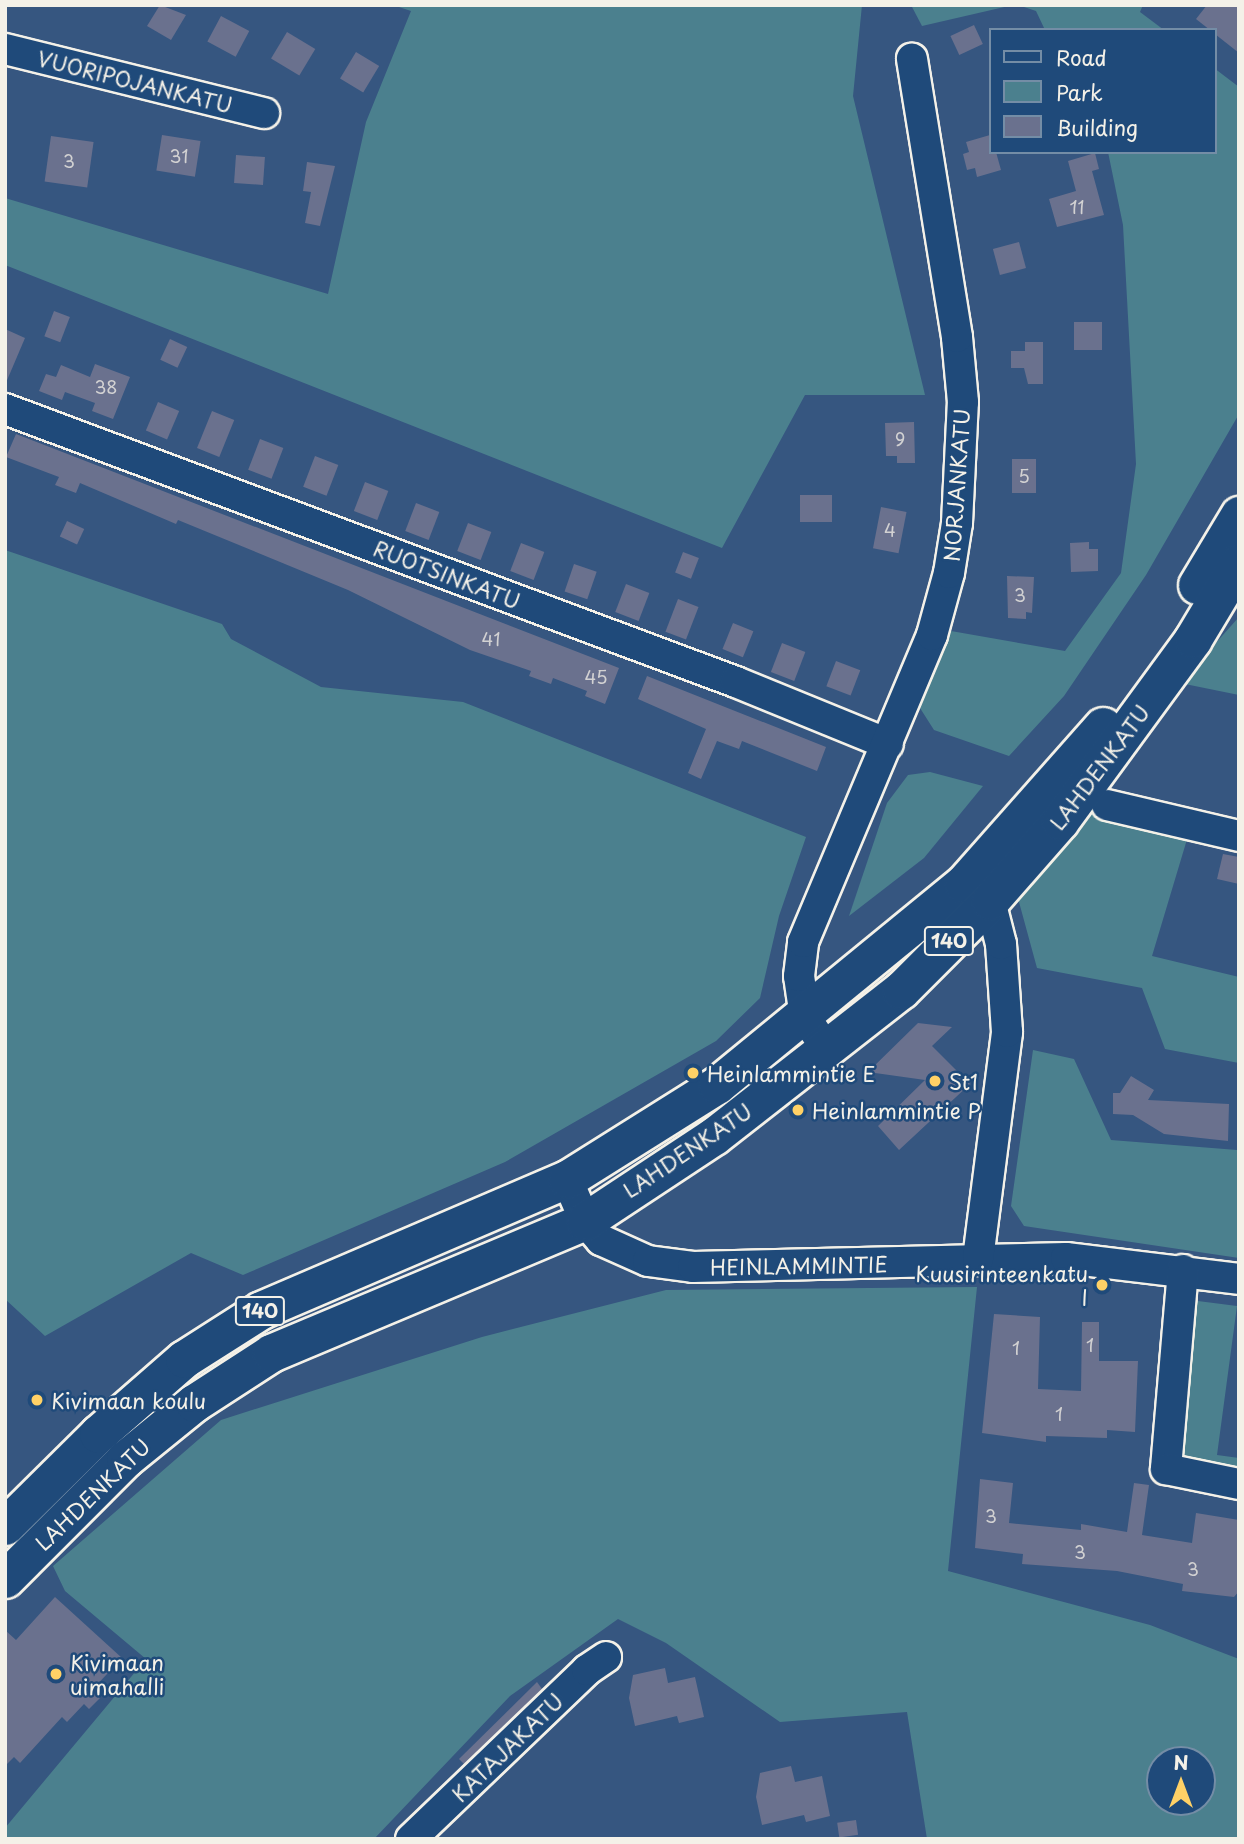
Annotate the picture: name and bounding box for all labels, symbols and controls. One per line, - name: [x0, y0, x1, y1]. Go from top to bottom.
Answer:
- legend: [988, 28, 1216, 154]
- text: Road: [1056, 41, 1107, 73]
- street label: VUORIPOJANKATU: [35, 45, 235, 117]
- text: Park: [1056, 76, 1103, 108]
- text: Building: [1056, 111, 1138, 143]
- house number: 31: [170, 145, 188, 167]
- house number: 3: [63, 150, 75, 172]
- house number: 11: [1069, 196, 1085, 218]
- house number: 38: [94, 376, 118, 398]
- street label: NORJANKATU: [938, 408, 974, 562]
- house number: 9: [895, 428, 905, 450]
- house number: 5: [1018, 465, 1030, 487]
- house number: 4: [884, 519, 896, 541]
- street label: RUOTSINKATU: [370, 534, 524, 614]
- house number: 3: [1014, 584, 1026, 606]
- house number: 41: [482, 628, 500, 650]
- house number: 45: [585, 666, 607, 688]
- street label: LAHDENKATU: [1044, 700, 1154, 834]
- road number: 140: [923, 925, 975, 956]
- place label: Heinlammintie E: [707, 1060, 876, 1086]
- marker: Heinlammintie E: [685, 1065, 701, 1081]
- place label: St1: [949, 1068, 978, 1094]
- marker: St1: [927, 1073, 943, 1089]
- place label: Heinlammintie P: [812, 1097, 981, 1123]
- street label: LAHDENKATU: [618, 1098, 756, 1202]
- marker: Heinlammintie P: [790, 1102, 806, 1118]
- street label: HEINLAMMINTIE: [710, 1251, 888, 1279]
- place label: Kuusirinteenkatu I: [915, 1260, 1088, 1310]
- marker: Kuusirinteenkatu I: [1094, 1277, 1110, 1293]
- road number: 140: [234, 1296, 286, 1326]
- house number: 1: [1086, 1334, 1094, 1356]
- house number: 1: [1012, 1337, 1020, 1359]
- place label: Kivimaan koulu: [51, 1387, 206, 1413]
- marker: Kivimaan koulu: [29, 1392, 45, 1408]
- house number: 1: [1055, 1403, 1063, 1425]
- street label: LAHDENKATU: [29, 1433, 155, 1555]
- house number: 3: [985, 1505, 997, 1527]
- house number: 3: [1074, 1541, 1086, 1563]
- house number: 3: [1187, 1558, 1199, 1580]
- place label: Kivimaan uimahalli: [70, 1649, 164, 1699]
- marker: Kivimaan uimahalli: [48, 1666, 64, 1682]
- street label: KATAJAKATU: [446, 1688, 568, 1806]
- north arrow: [1146, 1746, 1216, 1816]
- text: N: [1173, 1748, 1189, 1776]

